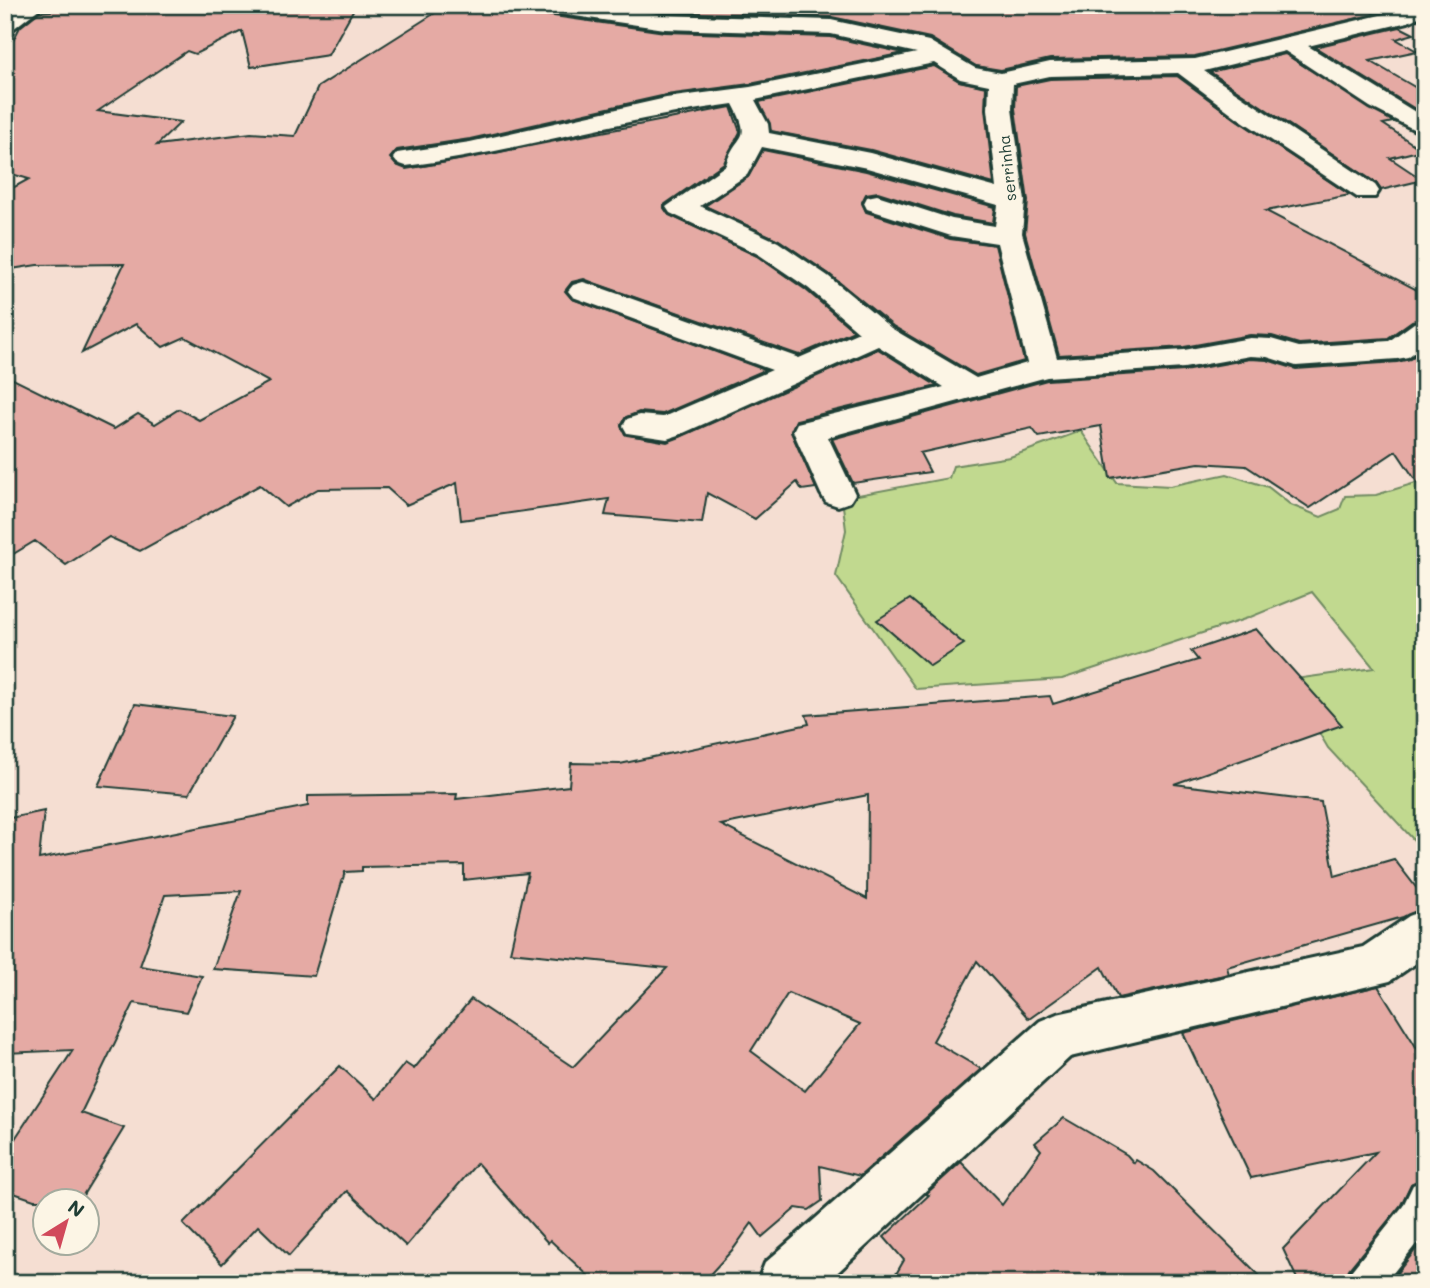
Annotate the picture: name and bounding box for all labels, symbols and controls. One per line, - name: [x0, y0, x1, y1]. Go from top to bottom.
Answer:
- street label: serrinha: [993, 134, 1020, 202]
- north arrow: [32, 1186, 102, 1256]
- text: N: [63, 1194, 90, 1222]

